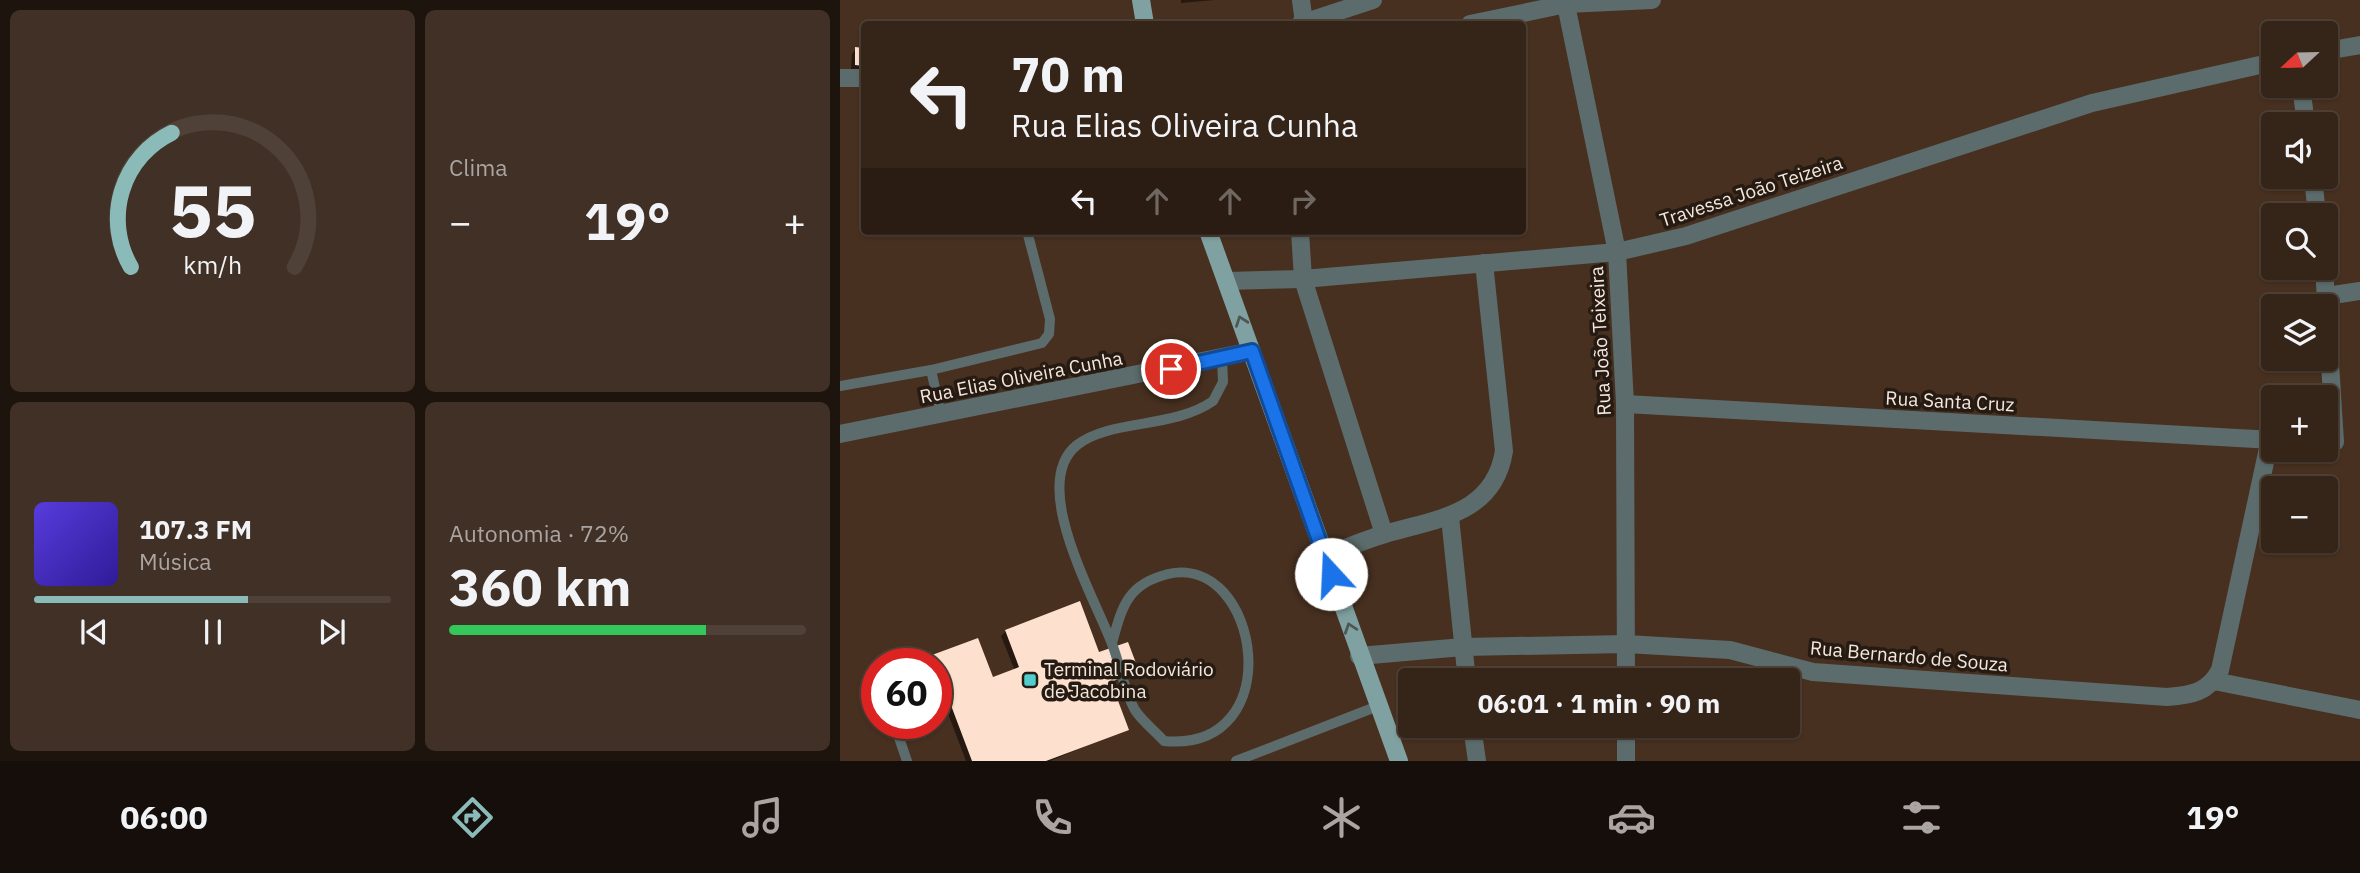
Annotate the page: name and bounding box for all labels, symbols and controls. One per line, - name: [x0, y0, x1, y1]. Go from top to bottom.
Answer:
- north arrow: [2261, 21, 2338, 98]
- map controls: [2261, 21, 2338, 553]
- text: 70 m: [1011, 42, 1125, 105]
- icon: left: [896, 49, 987, 140]
- text: Rua Elias Oliveira Cunha: [1011, 104, 1358, 146]
- button: sound: [2261, 112, 2338, 189]
- street label: Travessa João Teizeira: [1657, 150, 1845, 232]
- text: Clima: [449, 152, 508, 182]
- text: 55: [169, 162, 256, 257]
- icon: left: [1065, 182, 1103, 220]
- icon: ahead: [1138, 182, 1176, 220]
- icon: ahead: [1211, 182, 1249, 220]
- icon: right: [1284, 182, 1322, 220]
- text: 19°: [584, 187, 671, 254]
- text: −: [449, 197, 472, 246]
- text: +: [783, 197, 806, 246]
- button: search: [2261, 203, 2338, 280]
- text: km/h: [183, 248, 242, 281]
- street label: Rua João Teixeira: [1584, 266, 1616, 416]
- button: layers: [2261, 294, 2338, 371]
- one-way arrow: [1235, 316, 1249, 328]
- pin: [1141, 339, 1201, 399]
- street label: Rua Elias Oliveira Cunha: [918, 346, 1124, 408]
- icon: arrive: [1152, 350, 1190, 388]
- button: +: [2261, 385, 2338, 462]
- street label: Rua Santa Cruz: [1885, 386, 2015, 416]
- button: −: [2261, 476, 2338, 553]
- text: 107.3 FM: [139, 512, 252, 546]
- text: Autonomia · 72%: [449, 518, 629, 548]
- position arrow: [1294, 537, 1368, 611]
- text: Música: [139, 546, 212, 576]
- text: 360 km: [449, 553, 631, 620]
- icon: previous: [75, 613, 113, 651]
- icon: pause: [194, 613, 232, 651]
- icon: next: [313, 613, 351, 651]
- one-way arrow: [1344, 622, 1358, 635]
- street label: Rua Bernardo de Souza: [1809, 635, 2009, 677]
- speed limit sign: 60: [861, 648, 952, 739]
- place label: Terminal Rodoviário de Jacobina: [1044, 657, 1214, 703]
- marker: Terminal Rodoviário de Jacobina: [1022, 672, 1038, 688]
- text: 06:01 · 1 min · 90 m: [1478, 686, 1720, 720]
- icon: directions: [448, 793, 497, 842]
- icon: music: [738, 793, 787, 842]
- icon: phone: [1028, 793, 1077, 842]
- icon: climate: [1317, 793, 1366, 842]
- icon: car: [1607, 793, 1656, 842]
- icon: filters: [1897, 793, 1946, 842]
- text: 06:00: [120, 796, 208, 838]
- text: 19°: [2186, 796, 2240, 838]

